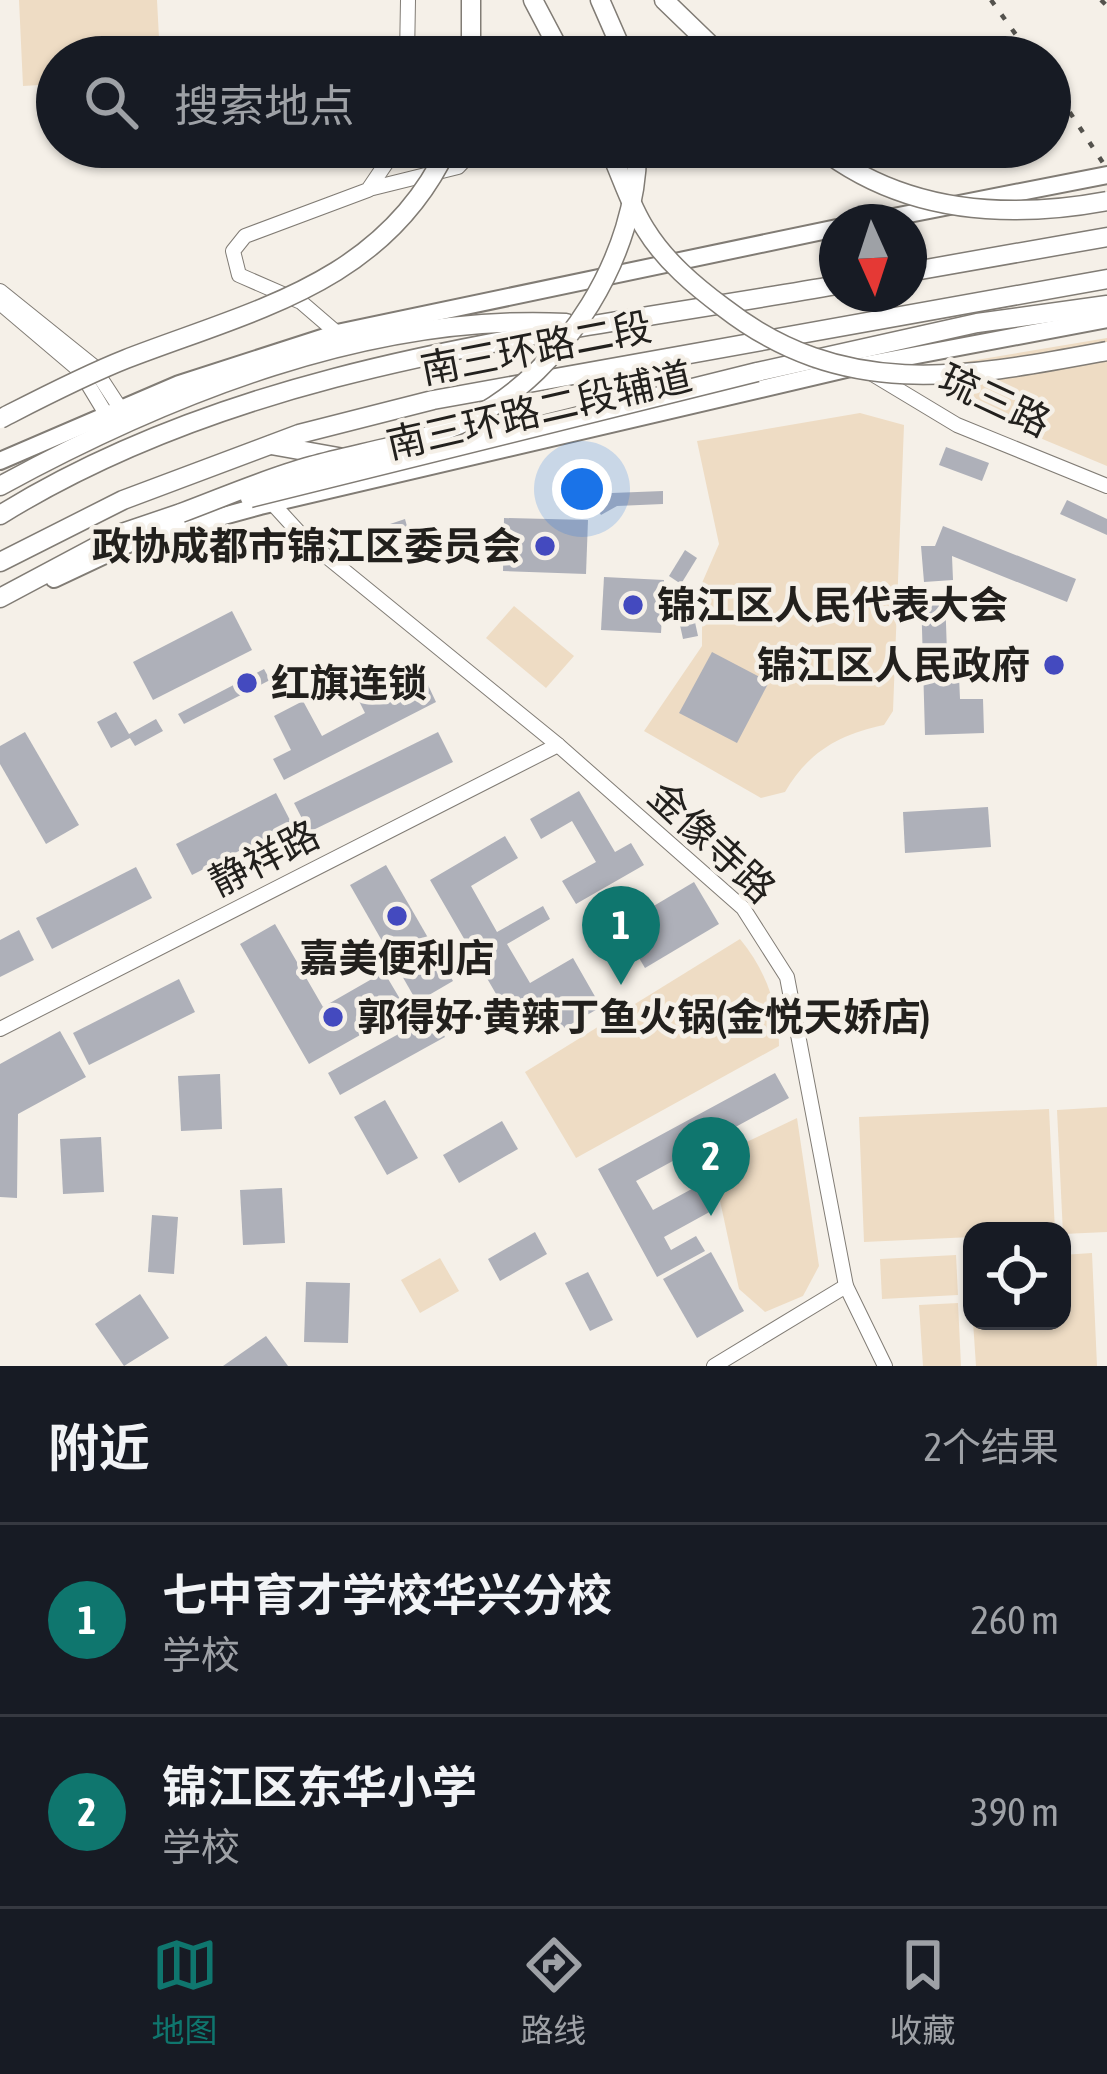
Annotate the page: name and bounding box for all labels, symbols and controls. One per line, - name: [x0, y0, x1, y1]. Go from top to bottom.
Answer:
- search box: [36, 36, 1071, 168]
- icon: search: [78, 69, 144, 135]
- text: 搜索地点: [174, 80, 354, 132]
- north arrow: [819, 204, 927, 312]
- street label: 南三环路二段: [417, 304, 655, 392]
- street label: 南三环路二段辅道: [382, 353, 696, 467]
- street label: 琉三路: [933, 355, 1057, 445]
- your location: [552, 459, 612, 519]
- place label: 政协成都市锦江区委员会: [92, 524, 521, 568]
- marker: 政协成都市锦江区委员会: [532, 533, 558, 559]
- place label: 锦江区人民代表大会: [657, 583, 1008, 627]
- marker: 锦江区人民代表大会: [620, 592, 646, 618]
- place label: 锦江区人民政府: [757, 643, 1030, 687]
- marker: 锦江区人民政府: [1041, 652, 1067, 678]
- place label: 红旗连锁: [271, 661, 427, 705]
- marker: 红旗连锁: [234, 670, 260, 696]
- street label: 金像寺路: [640, 773, 784, 911]
- street label: 静祥路: [202, 812, 326, 904]
- pin: 1: [582, 886, 660, 985]
- marker: 嘉美便利店: [384, 903, 410, 929]
- place label: 嘉美便利店: [299, 936, 495, 980]
- place label: 郭得好·黄辣丁鱼火锅(金悦天娇店): [357, 995, 930, 1039]
- marker: 郭得好·黄辣丁鱼火锅(金悦天娇店): [320, 1004, 346, 1030]
- pin: 2: [672, 1117, 750, 1216]
- map controls: [963, 1222, 1071, 1330]
- button: locate: [963, 1222, 1071, 1330]
- text: 附近: [48, 1418, 150, 1477]
- text: 2个结果: [924, 1425, 1059, 1469]
- text: 七中育才学校华兴分校: [162, 1569, 612, 1621]
- text: 1: [78, 1598, 96, 1642]
- text: 260 m: [971, 1598, 1059, 1642]
- text: 学校: [162, 1633, 240, 1677]
- text: 锦江区东华小学: [162, 1761, 477, 1813]
- text: 2: [78, 1790, 96, 1834]
- text: 390 m: [971, 1790, 1059, 1834]
- text: 学校: [162, 1825, 240, 1869]
- tab: 地图: [152, 1932, 218, 2052]
- tab: 路线: [521, 1932, 587, 2052]
- tab: 收藏: [890, 1932, 956, 2052]

